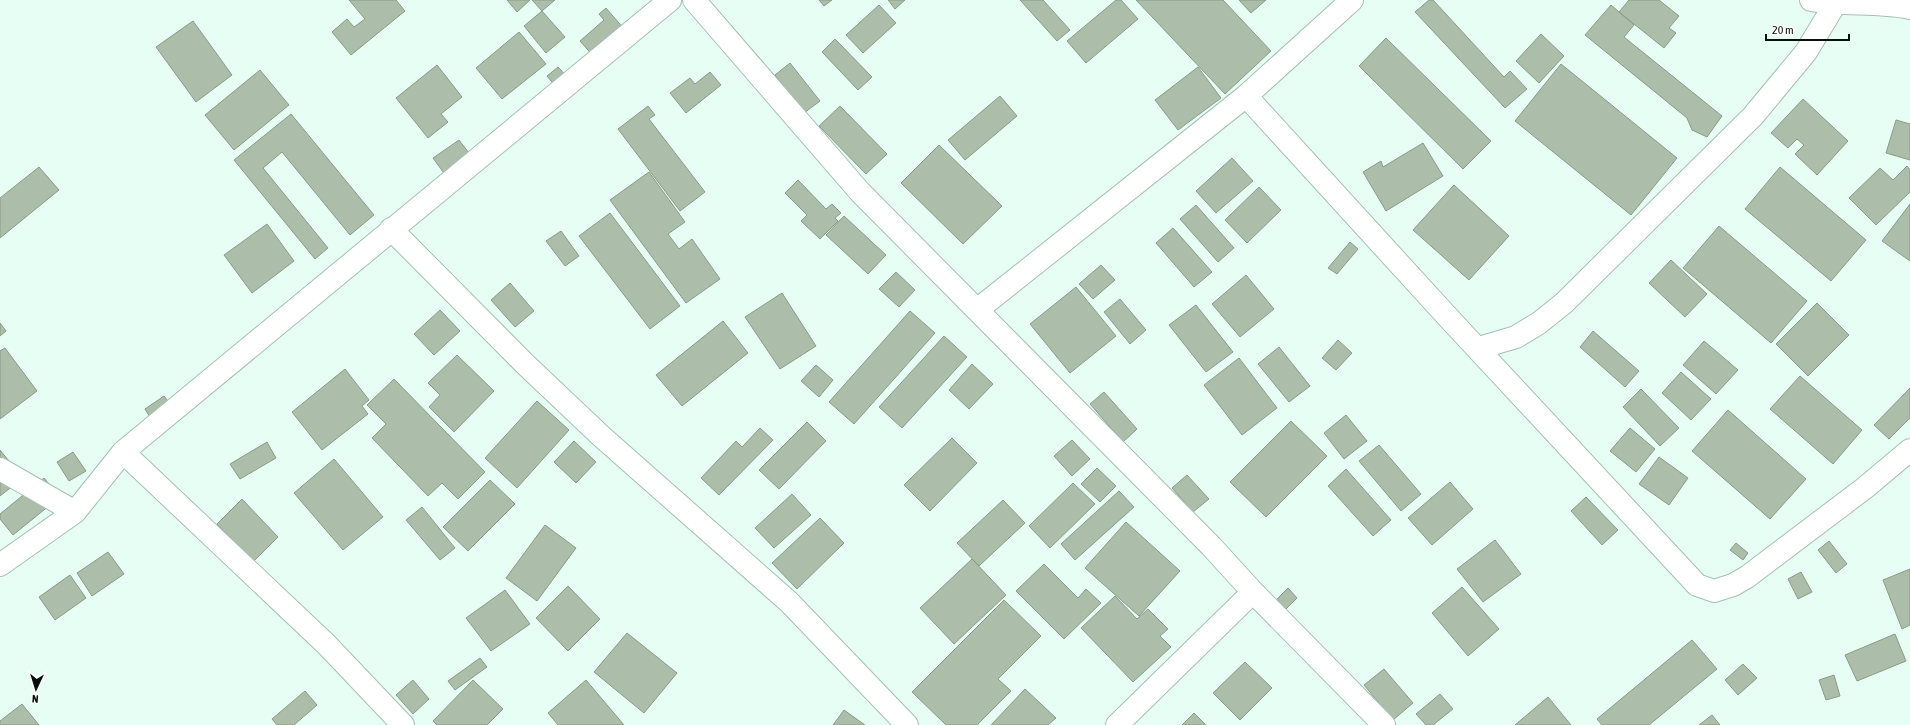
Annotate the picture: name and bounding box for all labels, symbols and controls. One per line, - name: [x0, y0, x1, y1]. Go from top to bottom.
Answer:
- scale bar: [1766, 16, 1849, 42]
- text: 20 m: [1772, 23, 1794, 37]
- north arrow: [16, 669, 56, 709]
- text: N: [32, 693, 39, 705]

